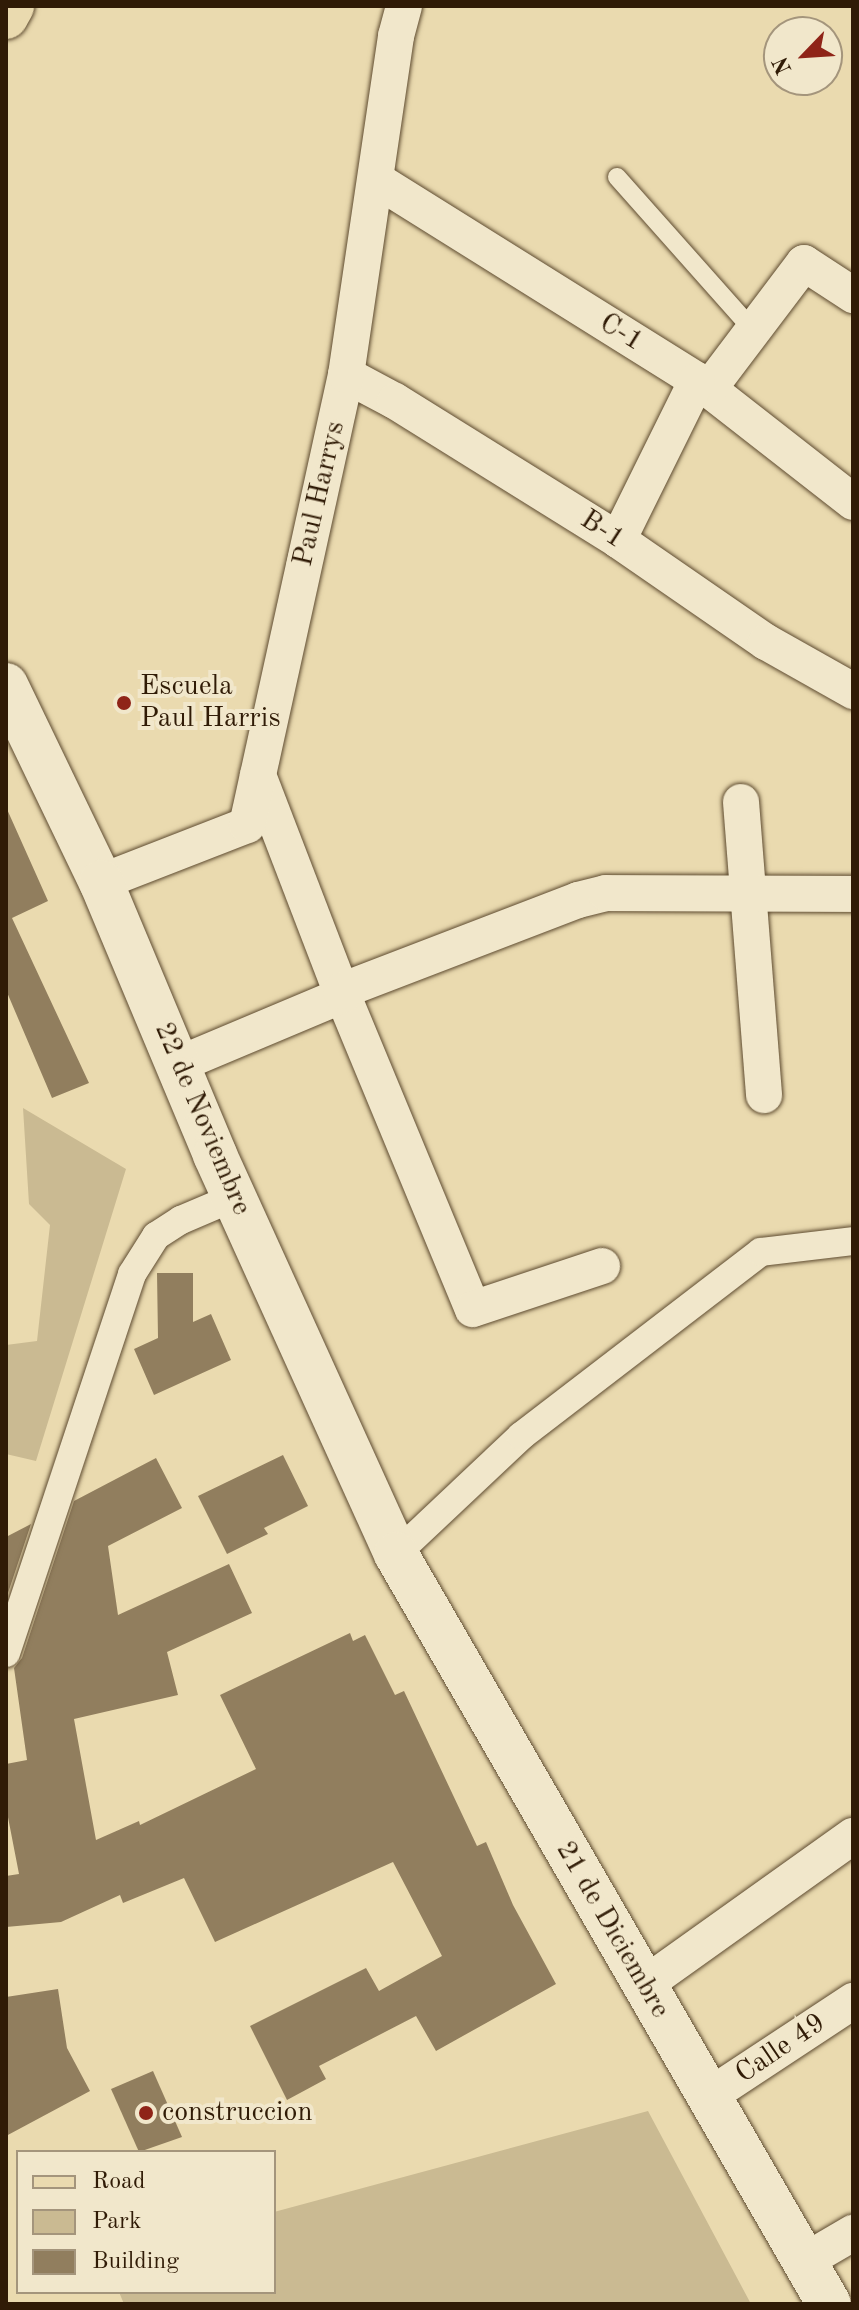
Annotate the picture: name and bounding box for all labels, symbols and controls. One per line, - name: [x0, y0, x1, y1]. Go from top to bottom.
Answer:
- north arrow: [763, 16, 843, 96]
- text: N: [770, 53, 797, 78]
- street label: C-1: [593, 307, 649, 359]
- street label: Paul Harrys: [287, 418, 353, 570]
- street label: B-1: [574, 503, 630, 557]
- place label: Escuela Paul Harris: [140, 670, 281, 736]
- marker: Escuela Paul Harris: [115, 694, 133, 712]
- street label: 22 de Noviembre: [146, 1018, 258, 1220]
- street label: 21 de Diciembre: [548, 1836, 676, 2024]
- street label: Calle 49: [730, 2007, 832, 2091]
- place label: construccion: [162, 2096, 313, 2130]
- marker: construccion: [137, 2104, 155, 2122]
- legend: [16, 2150, 276, 2294]
- text: Road: [92, 2170, 145, 2194]
- text: Park: [92, 2210, 141, 2234]
- text: Building: [92, 2250, 179, 2274]

